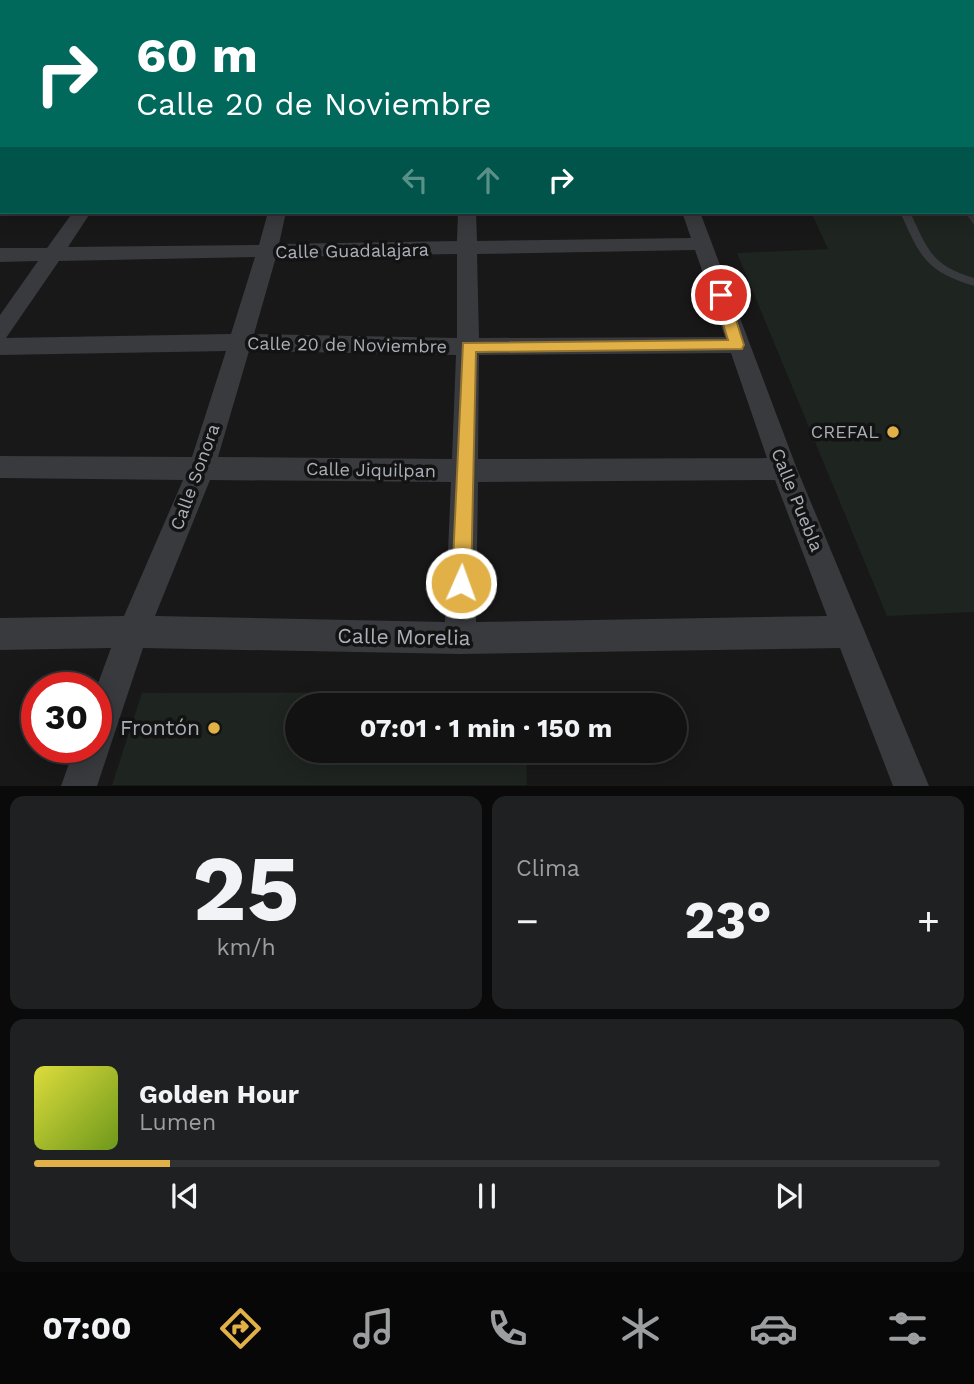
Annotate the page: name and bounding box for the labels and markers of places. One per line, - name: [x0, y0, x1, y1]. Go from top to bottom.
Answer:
- pin: [691, 265, 751, 325]
- place label: CREFAL: [811, 421, 879, 442]
- marker: CREFAL: [885, 424, 901, 440]
- place label: Frontón: [120, 715, 200, 740]
- marker: Frontón: [206, 720, 222, 736]

